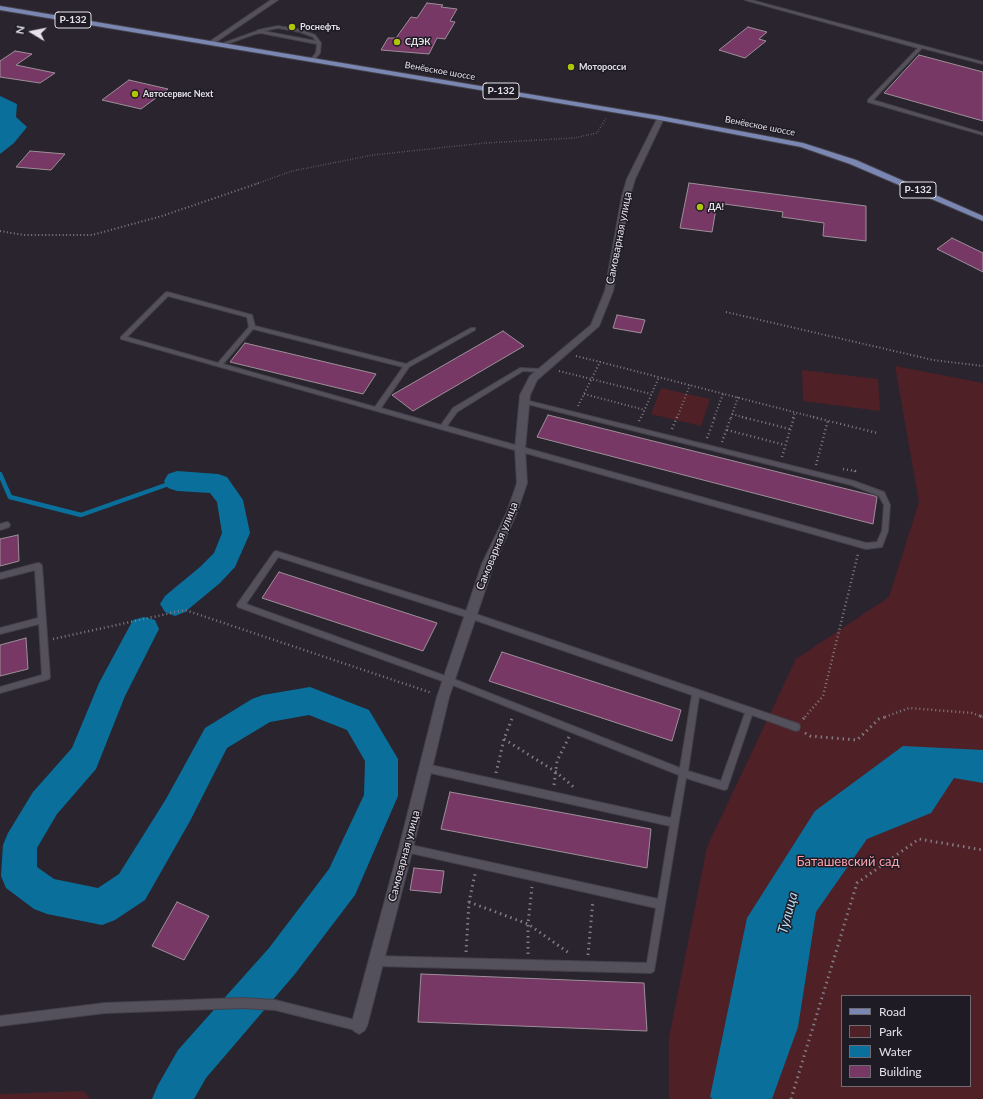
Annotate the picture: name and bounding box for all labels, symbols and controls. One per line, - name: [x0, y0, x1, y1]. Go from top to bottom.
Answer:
- north arrow: [12, 12, 52, 52]
- road number: Р-132: [55, 12, 91, 28]
- marker: Роснефть: [287, 22, 297, 32]
- place label: Роснефть: [300, 22, 340, 32]
- text: N: [13, 25, 27, 35]
- marker: СДЭК: [392, 37, 402, 47]
- place label: СДЭК: [405, 37, 431, 47]
- street label: Венёвское шоссе: [404, 59, 476, 83]
- marker: Моторосси: [566, 62, 576, 72]
- place label: Моторосси: [579, 62, 626, 72]
- road number: Р-132: [483, 83, 519, 99]
- marker: Автосервис Next: [130, 89, 140, 99]
- place label: Автосервис Next: [143, 89, 213, 99]
- street label: Венёвское шоссе: [724, 114, 796, 138]
- road number: Р-132: [900, 182, 936, 198]
- street label: Самоварная улица: [604, 191, 634, 285]
- marker: ДА!: [695, 202, 705, 212]
- place label: ДА!: [708, 202, 724, 212]
- street label: Самоварная улица: [473, 500, 521, 592]
- street label: Самоварная улица: [385, 809, 423, 903]
- park label: Баташевский сад: [796, 854, 900, 870]
- water label: Тулица: [774, 890, 802, 936]
- legend: [841, 995, 971, 1087]
- text: Road: [879, 1004, 906, 1019]
- text: Park: [879, 1024, 902, 1039]
- text: Water: [879, 1044, 912, 1059]
- text: Building: [879, 1064, 922, 1079]

